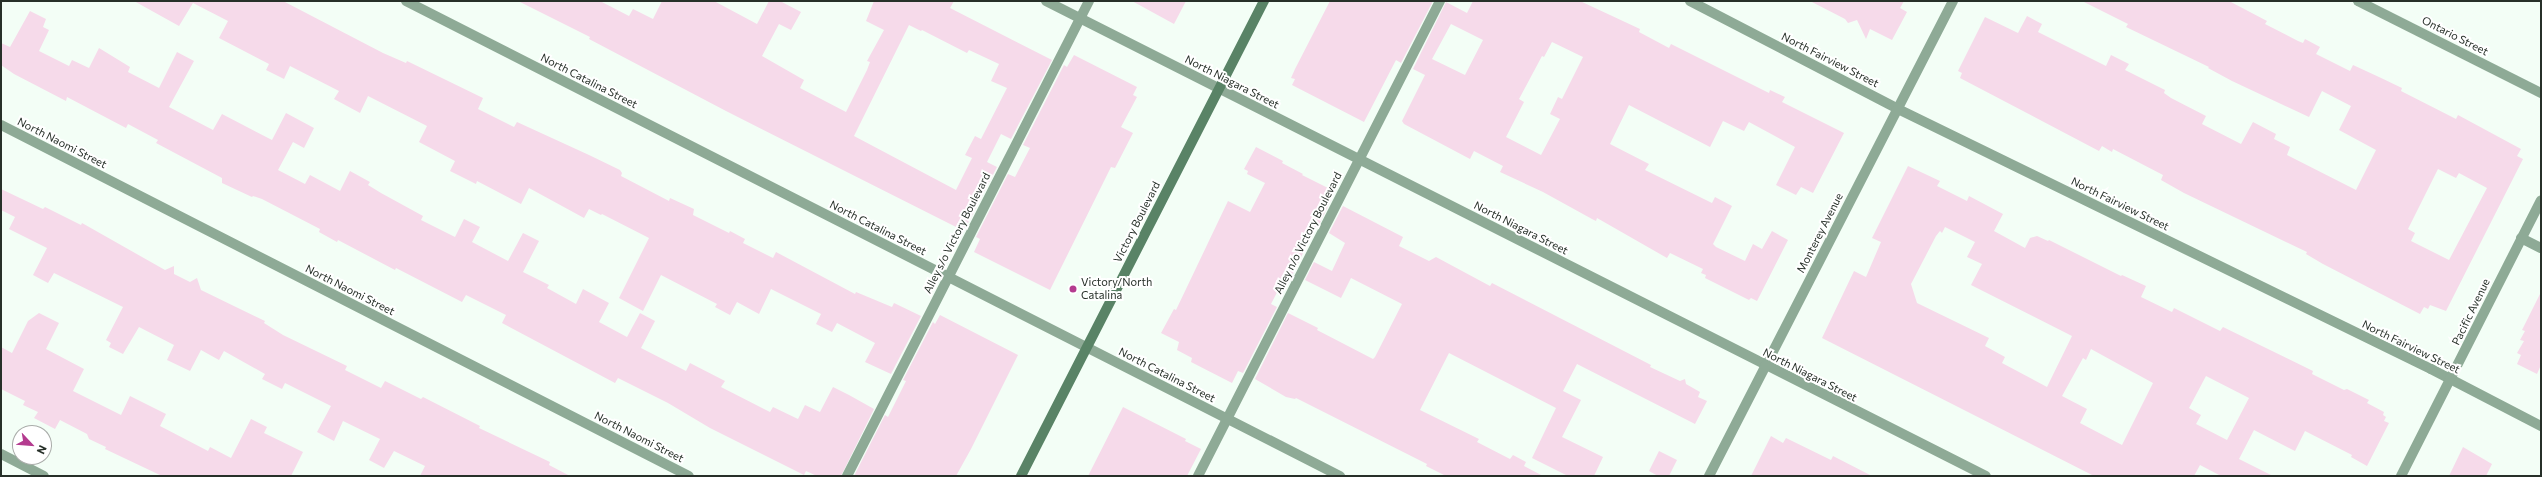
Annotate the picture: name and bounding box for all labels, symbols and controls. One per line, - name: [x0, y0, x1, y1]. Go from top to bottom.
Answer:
- street label: Ontario Street: [2420, 14, 2490, 58]
- street label: North Fairview Street: [1779, 30, 1881, 90]
- street label: North Catalina Street: [539, 51, 639, 111]
- street label: North Niagara Street: [1183, 53, 1281, 111]
- street label: North Naomi Street: [15, 115, 109, 171]
- street label: Alley n/o Victory Boulevard: [1272, 170, 1344, 296]
- street label: Alley s/o Victory Boulevard: [921, 171, 993, 295]
- street label: North Fairview Street: [2069, 175, 2171, 233]
- street label: Victory Boulevard: [1111, 179, 1163, 265]
- street label: Monterey Avenue: [1794, 191, 1846, 275]
- street label: North Catalina Street: [828, 198, 928, 258]
- street label: North Niagara Street: [1472, 199, 1570, 257]
- street label: North Naomi Street: [303, 262, 397, 318]
- place label: Victory/North Catalina: [1081, 276, 1152, 302]
- street label: Pacific Avenue: [2449, 277, 2493, 347]
- marker: Victory/North Catalina: [1068, 284, 1078, 294]
- street label: North Fairview Street: [2360, 318, 2462, 376]
- street label: North Catalina Street: [1117, 345, 1217, 405]
- street label: North Niagara Street: [1761, 346, 1859, 404]
- street label: North Naomi Street: [592, 409, 686, 465]
- north arrow: [12, 425, 52, 465]
- text: N: [35, 443, 50, 457]

